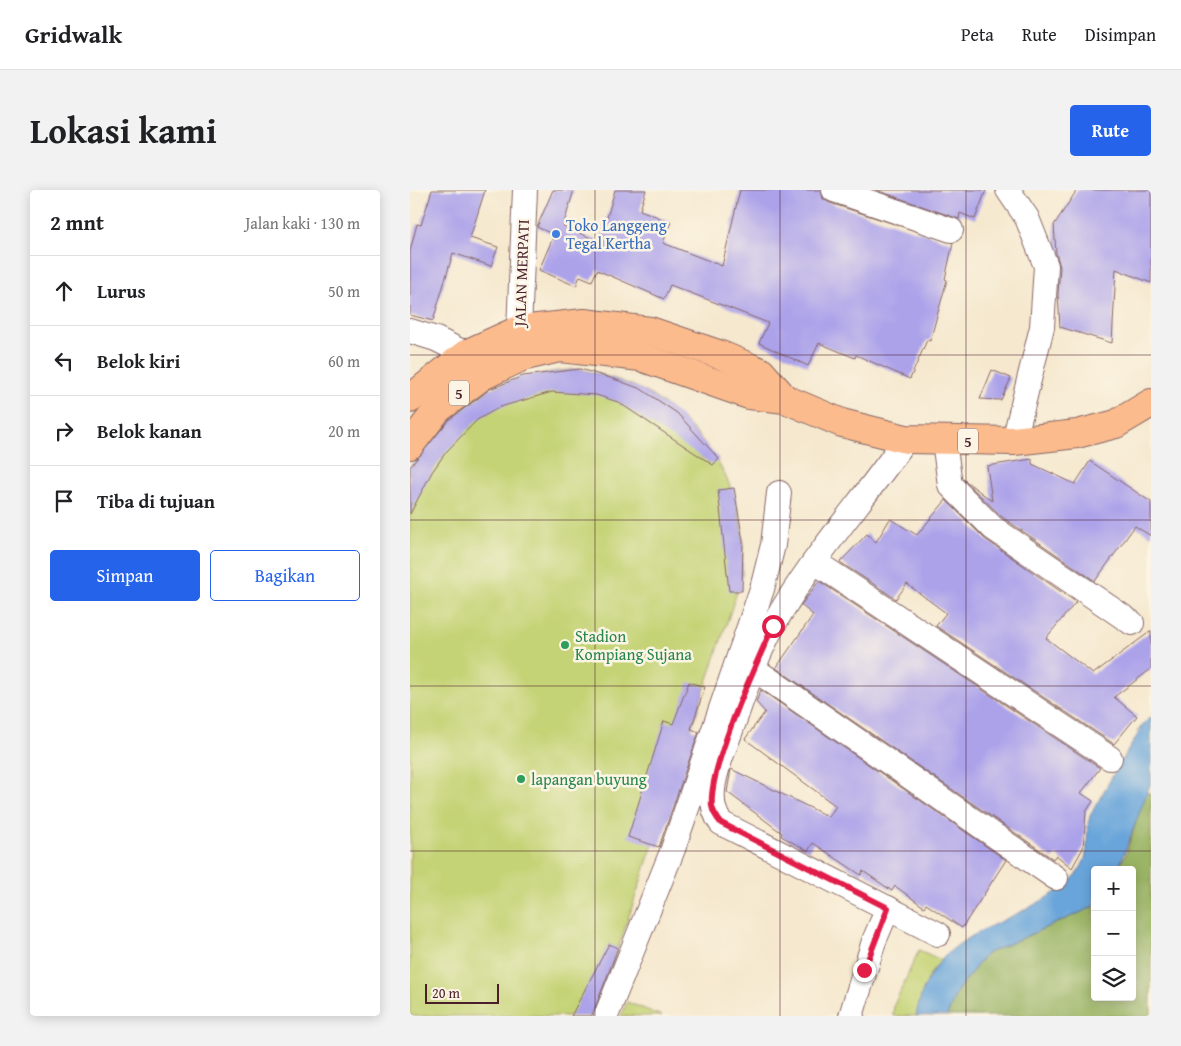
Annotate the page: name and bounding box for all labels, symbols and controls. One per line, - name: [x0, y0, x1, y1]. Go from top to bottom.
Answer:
- text: Gridwalk: [25, 17, 122, 52]
- text: Peta: [961, 21, 994, 48]
- text: Rute: [1022, 21, 1057, 48]
- text: Disimpan: [1085, 21, 1156, 48]
- text: Lokasi kami: [30, 105, 217, 156]
- button: Rute: [1070, 105, 1151, 156]
- text: 2 mnt: [50, 207, 104, 238]
- text: Jalan kaki · 130 m: [245, 211, 360, 235]
- place label: Toko Langgeng Tegal Kertha: [566, 213, 667, 255]
- street label: JALAN MERPATI: [507, 219, 535, 329]
- marker: Toko Langgeng Tegal Kertha: [550, 228, 562, 240]
- icon: ahead: [50, 277, 78, 305]
- text: Lurus: [97, 277, 146, 305]
- text: 50 m: [328, 279, 360, 303]
- icon: left: [50, 347, 78, 375]
- text: Belok kiri: [97, 347, 180, 375]
- text: 60 m: [328, 349, 360, 373]
- road number: 5: [449, 380, 469, 406]
- icon: right: [50, 417, 78, 445]
- text: Belok kanan: [97, 417, 202, 445]
- text: 20 m: [328, 419, 360, 443]
- road number: 5: [958, 428, 978, 454]
- icon: arrive: [50, 487, 78, 515]
- text: Tiba di tujuan: [97, 487, 215, 515]
- button: Simpan: [50, 550, 200, 601]
- button: Bagikan: [210, 550, 360, 601]
- route start: [762, 615, 785, 638]
- place label: Stadion Kompiang Sujana: [575, 624, 692, 666]
- marker: Stadion Kompiang Sujana: [559, 639, 571, 651]
- place label: lapangan buyung: [531, 767, 647, 791]
- marker: lapangan buyung: [515, 773, 527, 785]
- map controls: [1091, 866, 1136, 1001]
- button: +: [1091, 866, 1136, 911]
- button: −: [1091, 911, 1136, 956]
- button: layers: [1091, 956, 1136, 1001]
- route end: [853, 959, 876, 982]
- scale bar: [425, 981, 499, 1004]
- text: 20 m: [432, 983, 460, 1003]

